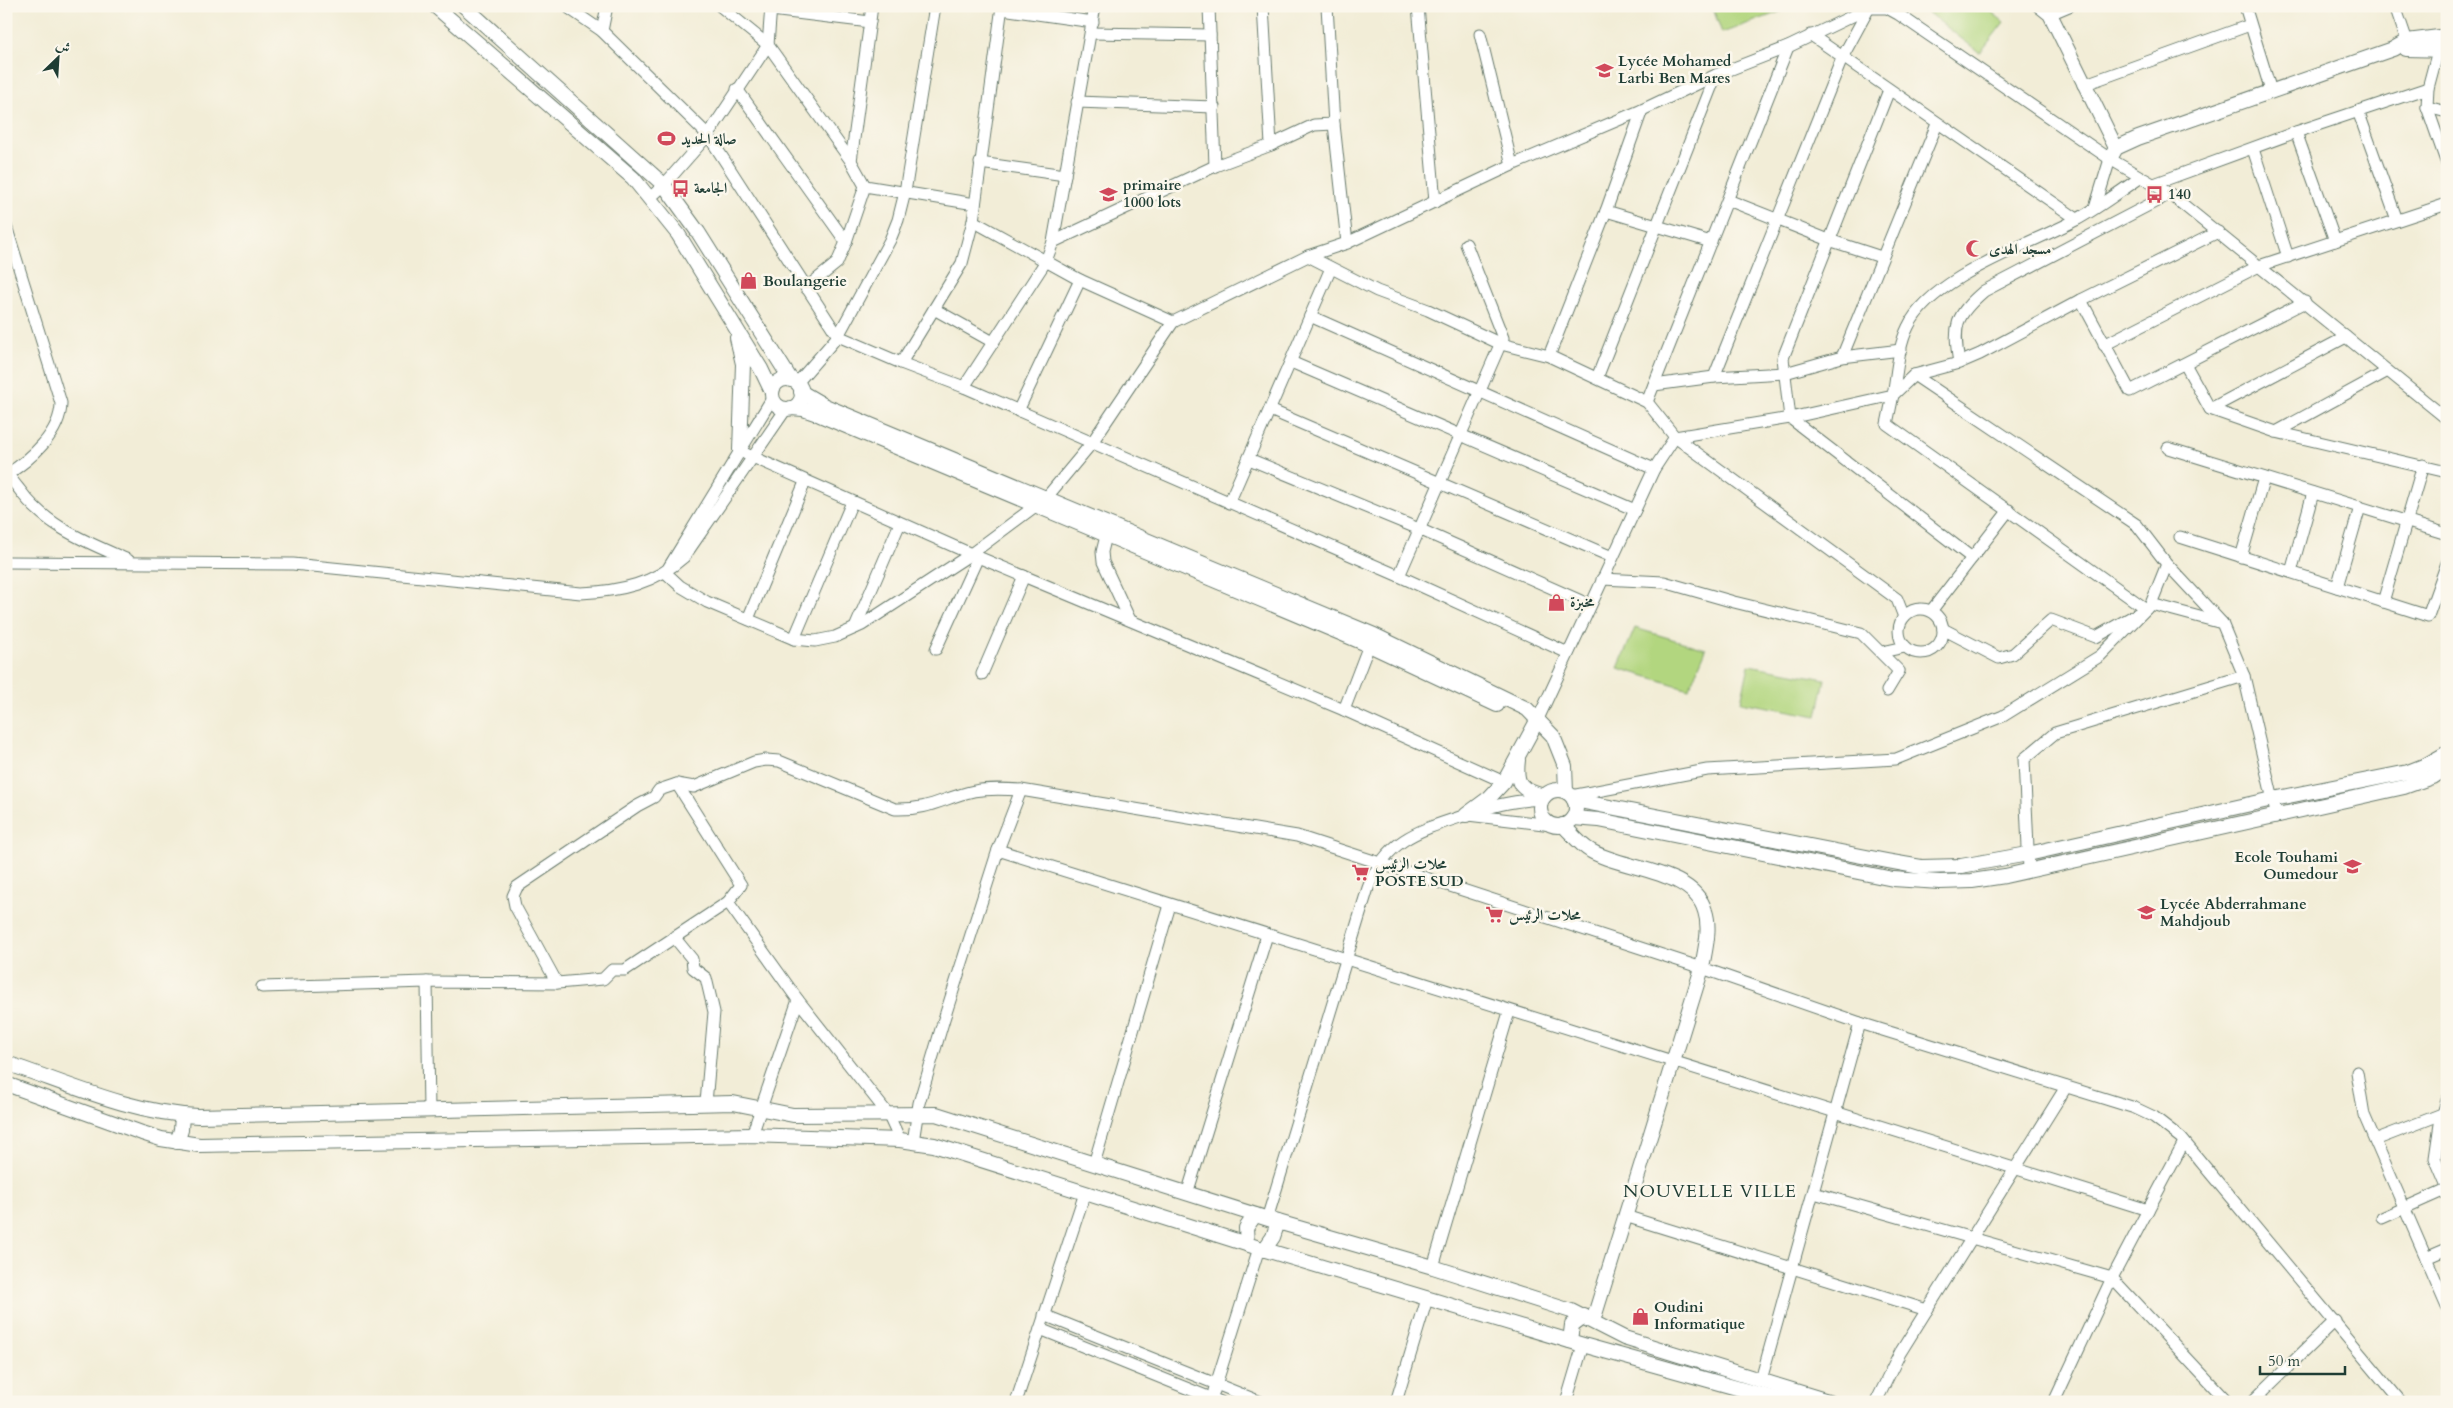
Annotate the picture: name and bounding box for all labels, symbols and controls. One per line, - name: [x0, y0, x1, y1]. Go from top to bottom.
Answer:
- north arrow: [32, 32, 82, 82]
- text: ش: [53, 35, 74, 58]
- place label: Lycée Mohamed Larbi Ben Mares: [1618, 51, 1732, 88]
- school or university icon: Lycée Mohamed Larbi Ben Mares: [1594, 60, 1614, 80]
- sports icon: صالة الحديد: [657, 129, 677, 149]
- place label: صالة الحديد: [681, 129, 737, 149]
- place label: primaire 1000 lots: [1123, 175, 1181, 212]
- bus stop icon: الجامعة: [670, 178, 690, 198]
- place label: الجامعة: [694, 178, 727, 198]
- school or university icon: primaire 1000 lots: [1099, 184, 1119, 204]
- bus stop icon: 140: [2144, 184, 2164, 204]
- place label: 140: [2168, 184, 2191, 204]
- mosque icon: مسجد الهدى: [1965, 239, 1985, 259]
- place label: مسجد الهدى: [1989, 239, 2051, 259]
- shop icon: Boulangerie: [739, 271, 759, 291]
- place label: Boulangerie: [763, 271, 847, 291]
- shop icon: مخبزة: [1546, 592, 1566, 612]
- place label: مخبزة: [1570, 592, 1595, 612]
- place label: Ecole Touhami Oumedour: [2235, 847, 2339, 884]
- place label: محلات الرئيس POSTE SUD: [1375, 854, 1464, 891]
- school or university icon: Ecole Touhami Oumedour: [2342, 856, 2362, 876]
- supermarket icon: محلات الرئيس POSTE SUD: [1351, 863, 1371, 883]
- place label: Lycée Abderrahmane Mahdjoub: [2160, 894, 2307, 931]
- school or university icon: Lycée Abderrahmane Mahdjoub: [2136, 903, 2156, 923]
- supermarket icon: محلات الرئيس: [1485, 905, 1505, 925]
- place label: محلات الرئيس: [1509, 905, 1582, 925]
- district label: NOUVELLE VILLE: [1623, 1179, 1797, 1204]
- place label: Oudini Informatique: [1654, 1297, 1745, 1334]
- shop icon: Oudini Informatique: [1630, 1306, 1650, 1326]
- scale bar: [2260, 1343, 2346, 1375]
- text: 50 m: [2268, 1351, 2300, 1371]

